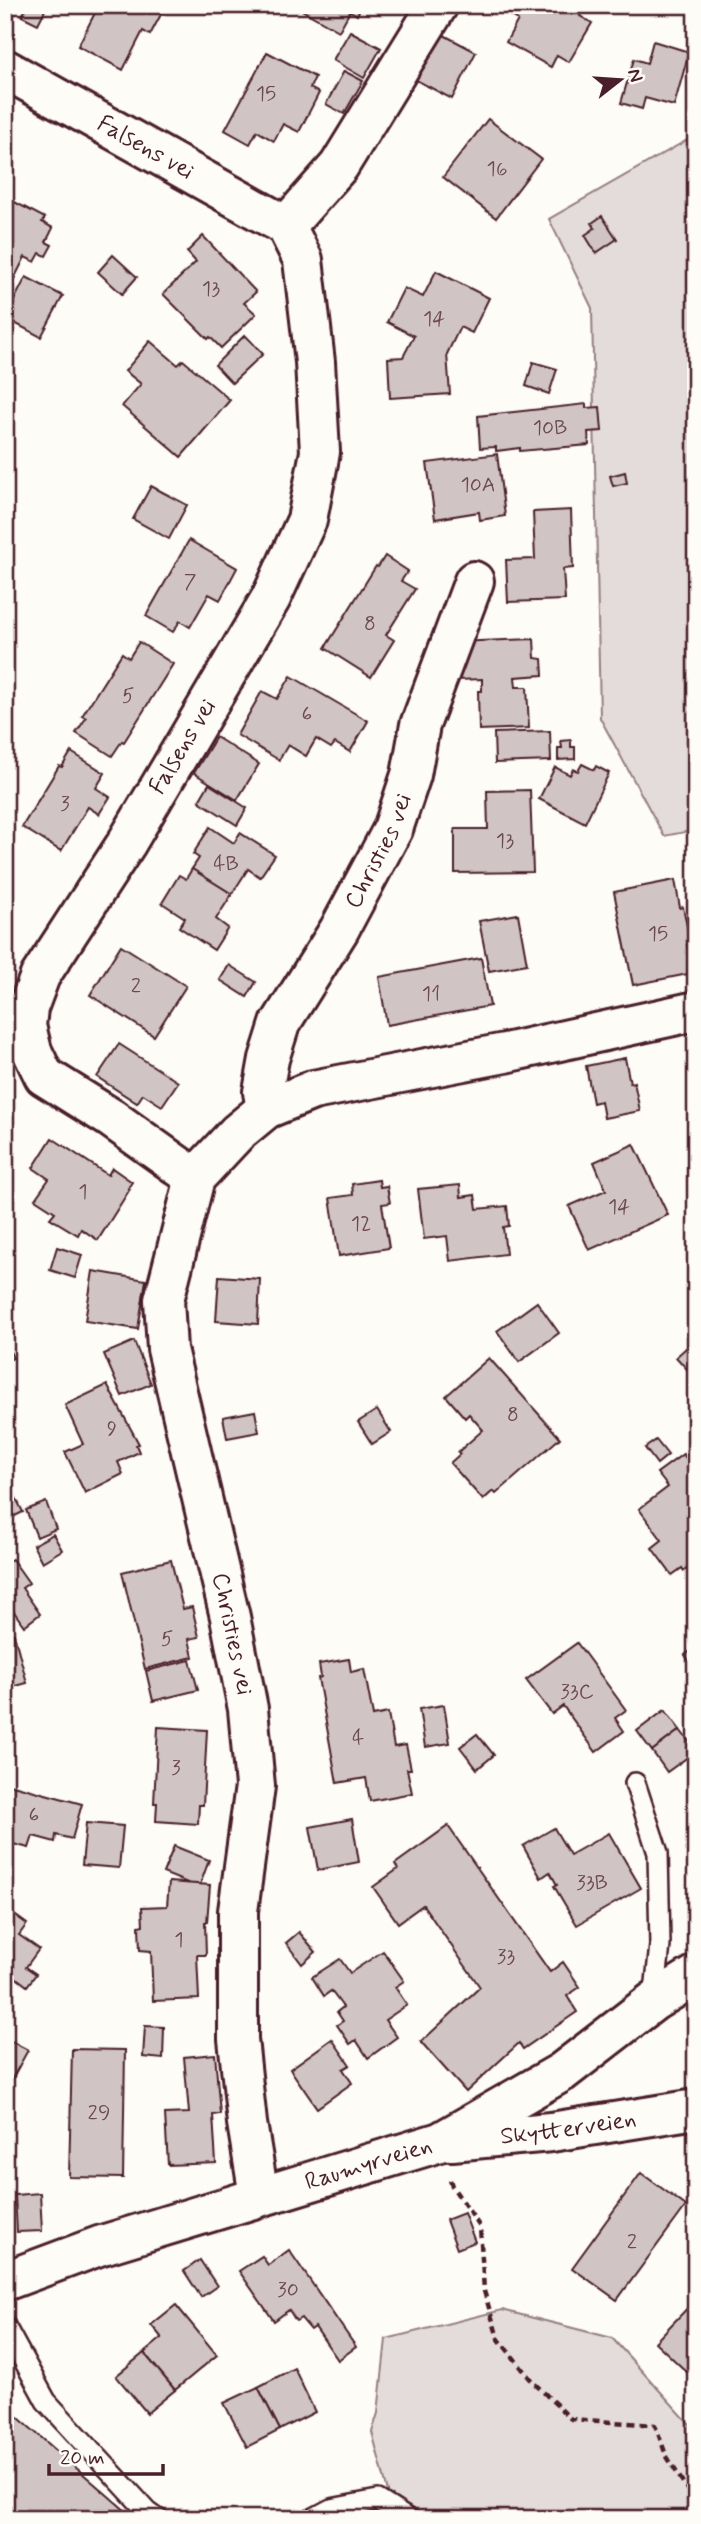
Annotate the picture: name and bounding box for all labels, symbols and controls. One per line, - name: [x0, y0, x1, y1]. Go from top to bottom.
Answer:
- north arrow: [586, 46, 656, 116]
- text: N: [621, 66, 649, 85]
- house number: 15: [256, 80, 276, 108]
- street label: Falsens vei: [92, 108, 200, 187]
- house number: 16: [487, 155, 508, 183]
- house number: 13: [202, 275, 220, 303]
- house number: 14: [423, 305, 445, 333]
- house number: 10B: [533, 414, 567, 442]
- house number: 10A: [460, 471, 496, 499]
- house number: 7: [184, 568, 197, 596]
- house number: 8: [364, 610, 376, 638]
- house number: 5: [122, 682, 134, 710]
- street label: Falsens vei: [142, 693, 224, 801]
- house number: 6: [302, 700, 312, 728]
- house number: 3: [60, 790, 70, 818]
- street label: Christies vei: [338, 790, 419, 914]
- house number: 13: [496, 827, 514, 855]
- house number: 4B: [213, 850, 239, 878]
- house number: 15: [648, 920, 668, 948]
- house number: 2: [131, 972, 141, 1000]
- house number: 11: [422, 980, 440, 1008]
- house number: 1: [78, 1178, 88, 1206]
- house number: 14: [608, 1193, 630, 1221]
- house number: 12: [351, 1210, 371, 1238]
- house number: 8: [507, 1401, 519, 1429]
- house number: 9: [107, 1415, 117, 1443]
- street label: Christies vei: [204, 1570, 260, 1698]
- house number: 5: [161, 1625, 173, 1653]
- house number: 33C: [560, 1678, 594, 1706]
- house number: 4: [352, 1724, 364, 1752]
- house number: 3: [171, 1754, 181, 1782]
- house number: 6: [29, 1801, 39, 1829]
- house number: 33B: [576, 1869, 608, 1897]
- house number: 1: [174, 1926, 184, 1954]
- house number: 33: [497, 1943, 515, 1971]
- house number: 29: [88, 2099, 110, 2127]
- street label: Skytterveien: [499, 2103, 638, 2152]
- street label: Raumyrveien: [301, 2130, 436, 2198]
- house number: 2: [627, 2228, 637, 2256]
- house number: 30: [277, 2276, 299, 2304]
- scale bar: [49, 2433, 163, 2477]
- text: 20 m: [60, 2444, 105, 2472]

